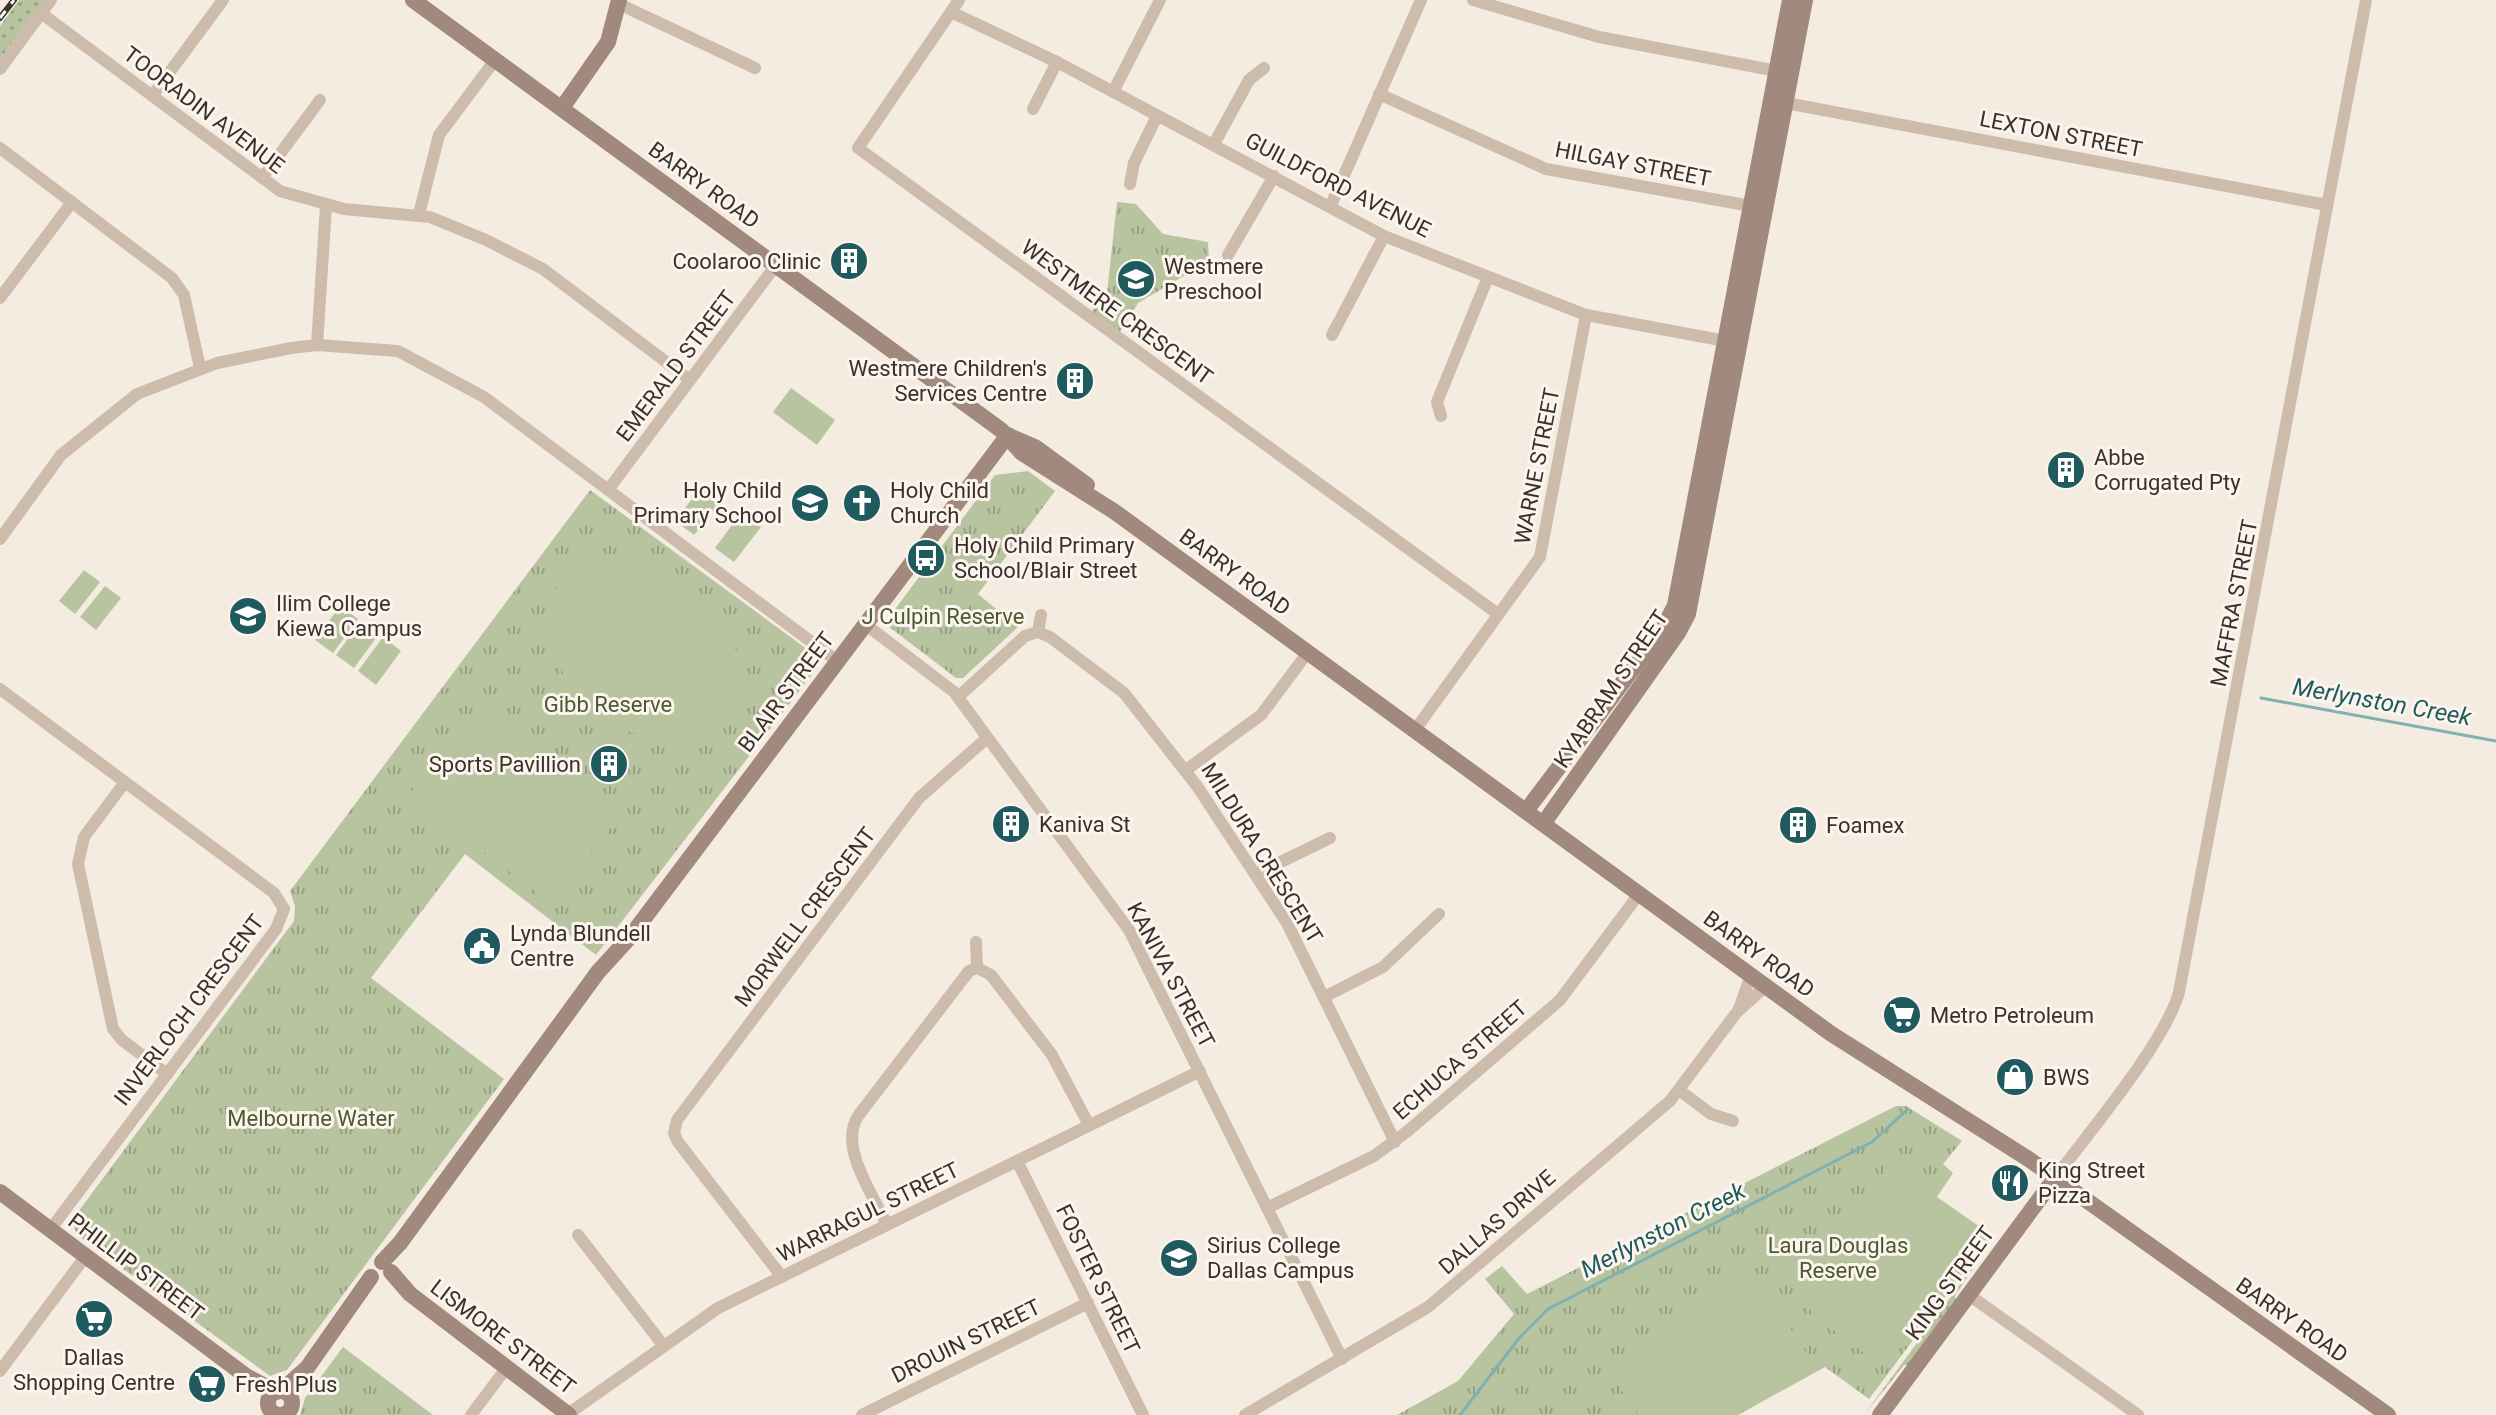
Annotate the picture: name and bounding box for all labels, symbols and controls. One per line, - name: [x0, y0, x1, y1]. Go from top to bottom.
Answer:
- street label: TOORADIN AVENUE: [119, 41, 289, 179]
- street label: LEXTON STREET: [1977, 106, 2145, 162]
- street label: GUILDFORD AVENUE: [1241, 127, 1435, 243]
- street label: BARRY ROAD: [644, 137, 764, 233]
- street label: HILGAY STREET: [1553, 137, 1713, 191]
- street label: WESTMERE CRESCENT: [1017, 234, 1217, 390]
- building icon: Coolaroo Clinic: [828, 240, 870, 282]
- place label: Coolaroo Clinic: [672, 249, 821, 274]
- place label: Westmere Preschool: [1164, 254, 1263, 304]
- school or university icon: Westmere Preschool: [1115, 258, 1157, 300]
- street label: EMERALD STREET: [611, 286, 741, 446]
- place label: Westmere Children's Services Centre: [848, 356, 1047, 406]
- building icon: Westmere Children's Services Centre: [1054, 360, 1096, 402]
- street label: WARNE STREET: [1510, 386, 1564, 546]
- place label: Abbe Corrugated Pty: [2094, 445, 2241, 495]
- building icon: Abbe Corrugated Pty: [2045, 449, 2087, 491]
- place label: Holy Child Primary School: [633, 478, 782, 528]
- place label: Holy Child Church: [890, 478, 989, 528]
- school or university icon: Holy Child Primary School: [789, 482, 831, 524]
- church icon: Holy Child Church: [841, 482, 883, 524]
- street label: MAFFRA STREET: [2206, 517, 2262, 689]
- street label: BARRY ROAD: [1175, 524, 1295, 620]
- place label: Holy Child Primary School/Blair Street: [954, 533, 1138, 583]
- bus stop icon: Holy Child Primary School/Blair Street: [905, 537, 947, 579]
- place label: Ilim College Kiewa Campus: [276, 591, 422, 641]
- school or university icon: Ilim College Kiewa Campus: [227, 595, 269, 637]
- park label: J Culpin Reserve: [862, 604, 1024, 629]
- street label: KYABRAM STREET: [1549, 605, 1673, 773]
- street label: BLAIR STREET: [733, 627, 839, 757]
- water label: Merlynston Creek: [2291, 673, 2475, 732]
- park label: Gibb Reserve: [544, 692, 672, 717]
- building icon: Sports Pavillion: [588, 743, 630, 785]
- place label: Sports Pavillion: [429, 752, 581, 777]
- street label: MILDURA CRESCENT: [1196, 758, 1328, 948]
- building icon: Kaniva St: [990, 803, 1032, 845]
- building icon: Foamex: [1777, 804, 1819, 846]
- place label: Kaniva St: [1039, 812, 1130, 837]
- place label: Foamex: [1826, 813, 1904, 838]
- street label: MORWELL CRESCENT: [729, 822, 881, 1012]
- street label: KANIVA STREET: [1122, 898, 1220, 1052]
- street label: BARRY ROAD: [1699, 906, 1819, 1002]
- street label: INVERLOCH CRESCENT: [109, 910, 269, 1110]
- place label: Lynda Blundell Centre: [510, 921, 651, 971]
- public building icon: Lynda Blundell Centre: [461, 925, 503, 967]
- supermarket icon: Metro Petroleum: [1881, 994, 1923, 1036]
- street label: ECHUCA STREET: [1388, 995, 1532, 1125]
- place label: Metro Petroleum: [1930, 1003, 2094, 1028]
- shop icon: BWS: [1994, 1056, 2036, 1098]
- place label: BWS: [2043, 1065, 2089, 1090]
- park label: Melbourne Water: [227, 1106, 395, 1131]
- street label: WARRAGUL STREET: [773, 1157, 963, 1267]
- place label: King Street Pizza: [2038, 1158, 2145, 1208]
- restaurant icon: King Street Pizza: [1989, 1162, 2031, 1204]
- street label: DALLAS DRIVE: [1434, 1165, 1560, 1279]
- water label: Merlynston Creek: [1576, 1176, 1751, 1284]
- street label: FOSTER STREET: [1051, 1200, 1145, 1358]
- street label: PHILLIP STREET: [64, 1208, 208, 1326]
- street label: KING STREET: [1900, 1221, 2000, 1345]
- place label: Sirius College Dallas Campus: [1207, 1233, 1354, 1283]
- park label: Laura Douglas Reserve: [1768, 1233, 1908, 1283]
- school or university icon: Sirius College Dallas Campus: [1158, 1237, 1200, 1279]
- street label: BARRY ROAD: [2231, 1272, 2353, 1368]
- street label: LISMORE STREET: [426, 1274, 580, 1400]
- street label: DROUIN STREET: [887, 1294, 1045, 1388]
- supermarket icon: Dallas Shopping Centre: [73, 1298, 115, 1340]
- place label: Dallas Shopping Centre: [13, 1345, 175, 1395]
- supermarket icon: Fresh Plus: [186, 1363, 228, 1405]
- place label: Fresh Plus: [235, 1372, 337, 1397]

